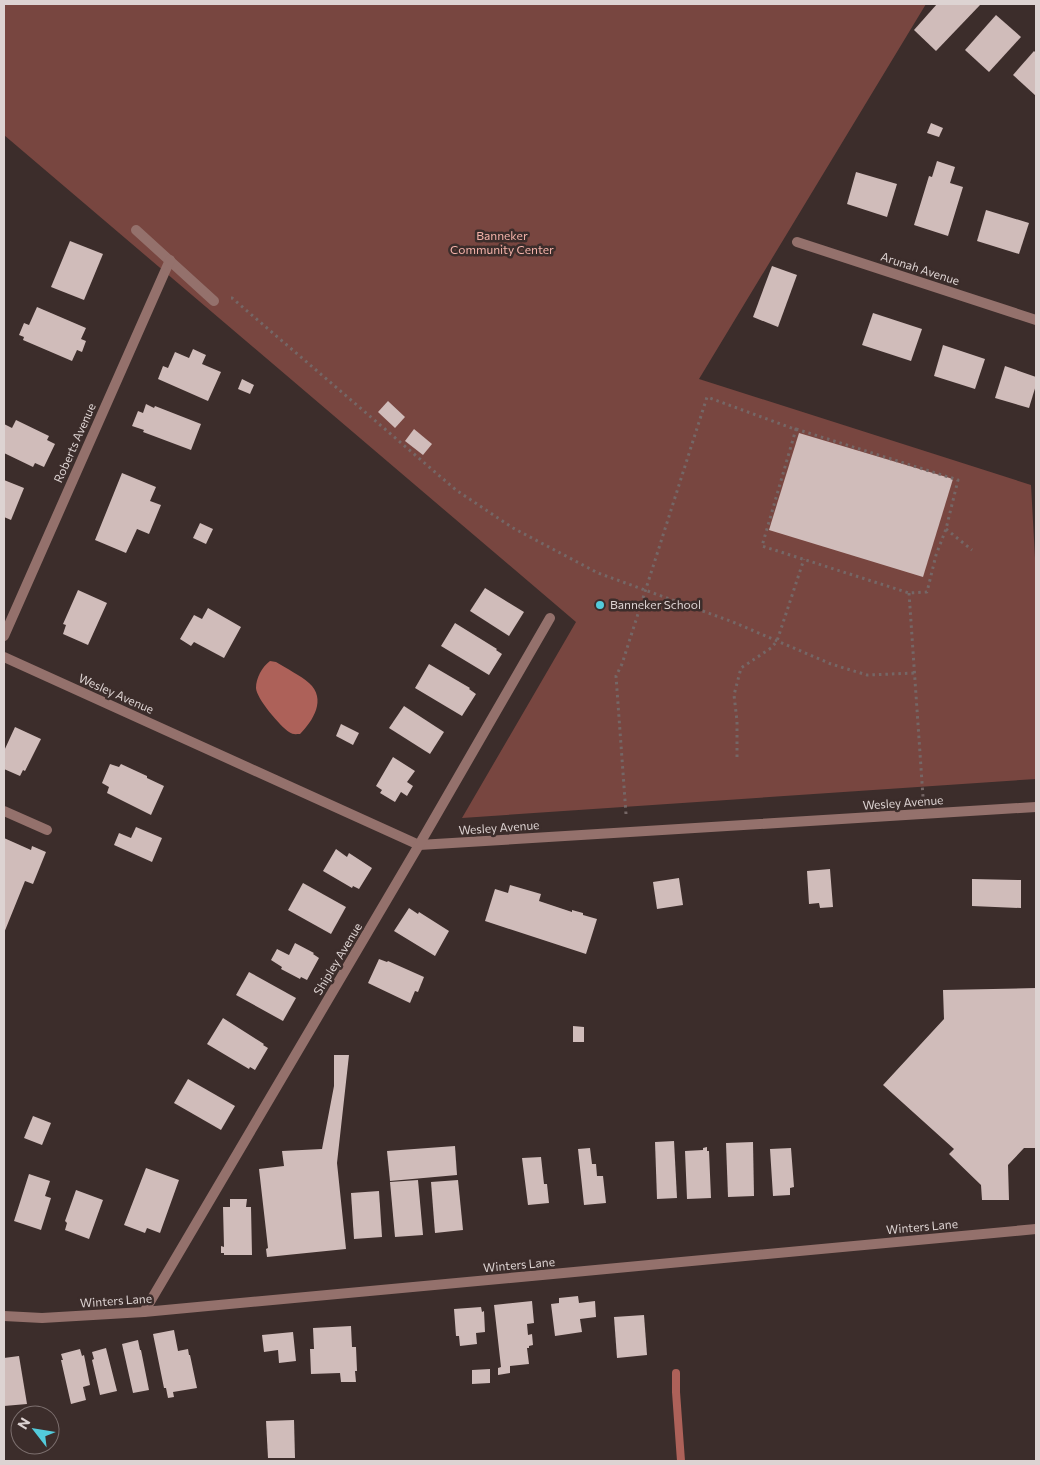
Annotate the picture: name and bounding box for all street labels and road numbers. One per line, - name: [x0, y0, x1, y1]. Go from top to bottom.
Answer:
- street label: Arunah Avenue: [879, 249, 962, 287]
- street label: Roberts Avenue: [50, 401, 98, 485]
- street label: Wesley Avenue: [77, 670, 156, 716]
- street label: Wesley Avenue: [862, 792, 944, 812]
- street label: Wesley Avenue: [458, 817, 540, 837]
- street label: Shipley Avenue: [310, 920, 364, 997]
- street label: Winters Lane: [885, 1216, 958, 1236]
- street label: Winters Lane: [482, 1254, 555, 1274]
- street label: Winters Lane: [79, 1291, 152, 1309]

